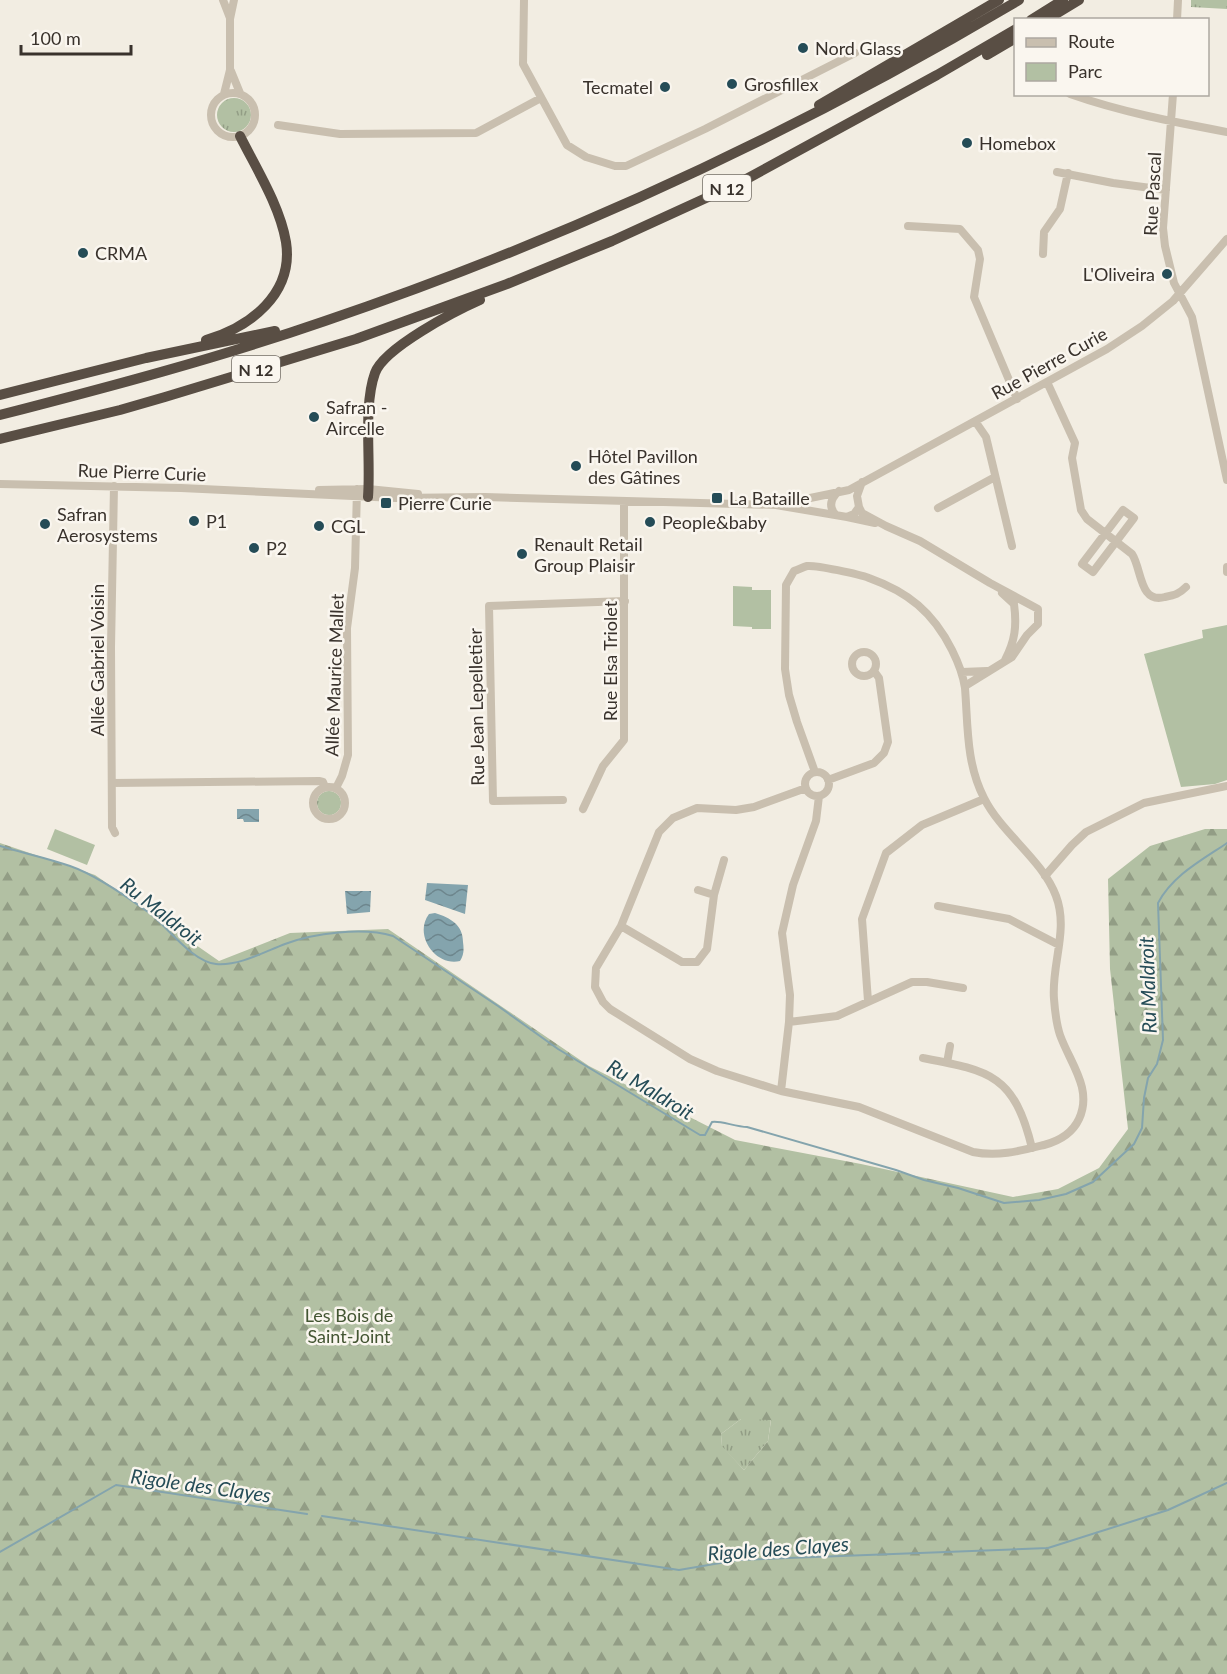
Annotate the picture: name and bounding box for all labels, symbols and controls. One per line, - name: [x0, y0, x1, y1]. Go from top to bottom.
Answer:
- scale bar: [21, 18, 130, 56]
- legend: [1014, 18, 1209, 96]
- text: 100 m: [30, 27, 81, 49]
- text: Route: [1068, 30, 1115, 52]
- place label: Nord Glass: [815, 37, 902, 59]
- marker: Nord Glass: [796, 41, 810, 55]
- text: Parc: [1068, 60, 1103, 82]
- place label: Grosfillex: [744, 73, 818, 95]
- place label: Tecmatel: [583, 76, 653, 98]
- marker: Grosfillex: [725, 77, 739, 91]
- marker: Tecmatel: [658, 80, 672, 94]
- place label: Homebox: [979, 132, 1056, 154]
- marker: Homebox: [960, 136, 974, 150]
- street label: Rue Pascal: [1139, 151, 1165, 237]
- road number: N 12: [703, 175, 751, 201]
- place label: CRMA: [95, 242, 148, 264]
- marker: CRMA: [76, 246, 90, 260]
- place label: L'Oliveira: [1083, 263, 1155, 285]
- marker: L'Oliveira: [1160, 267, 1174, 281]
- street label: Rue Pierre Curie: [987, 322, 1111, 404]
- road number: N 12: [232, 356, 280, 382]
- place label: Safran - Aircelle: [326, 396, 387, 439]
- marker: Safran - Aircelle: [307, 410, 321, 424]
- place label: Hôtel Pavillon des Gâtines: [588, 445, 698, 488]
- street label: Rue Pierre Curie: [77, 459, 207, 485]
- marker: Hôtel Pavillon des Gâtines: [569, 459, 583, 473]
- place label: La Bataille: [729, 487, 810, 509]
- marker: La Bataille: [710, 491, 724, 505]
- place label: Pierre Curie: [398, 492, 492, 514]
- marker: Pierre Curie: [379, 496, 393, 510]
- place label: Safran Aerosystems: [57, 503, 158, 546]
- place label: P1: [206, 510, 227, 532]
- place label: People&baby: [662, 511, 768, 533]
- marker: P1: [187, 514, 201, 528]
- place label: CGL: [331, 515, 365, 537]
- marker: People&baby: [643, 515, 657, 529]
- marker: Safran Aerosystems: [38, 517, 52, 531]
- marker: CGL: [312, 519, 326, 533]
- place label: Renault Retail Group Plaisir: [534, 533, 643, 576]
- place label: P2: [266, 537, 287, 559]
- marker: P2: [247, 541, 261, 555]
- marker: Renault Retail Group Plaisir: [515, 547, 529, 561]
- street label: Allée Gabriel Voisin: [86, 584, 108, 736]
- street label: Allée Maurice Mallet: [320, 593, 348, 757]
- street label: Rue Elsa Triolet: [599, 600, 621, 721]
- street label: Rue Jean Lepelletier: [464, 628, 488, 786]
- water label: Ru Maldroit: [116, 872, 208, 950]
- water label: Ru Maldroit: [1133, 936, 1161, 1034]
- water label: Ru Maldroit: [603, 1054, 699, 1124]
- park label: Les Bois de Saint-Joint: [305, 1304, 393, 1347]
- water label: Rigole des Clayes: [129, 1463, 273, 1507]
- water label: Rigole des Clayes: [707, 1531, 849, 1565]

